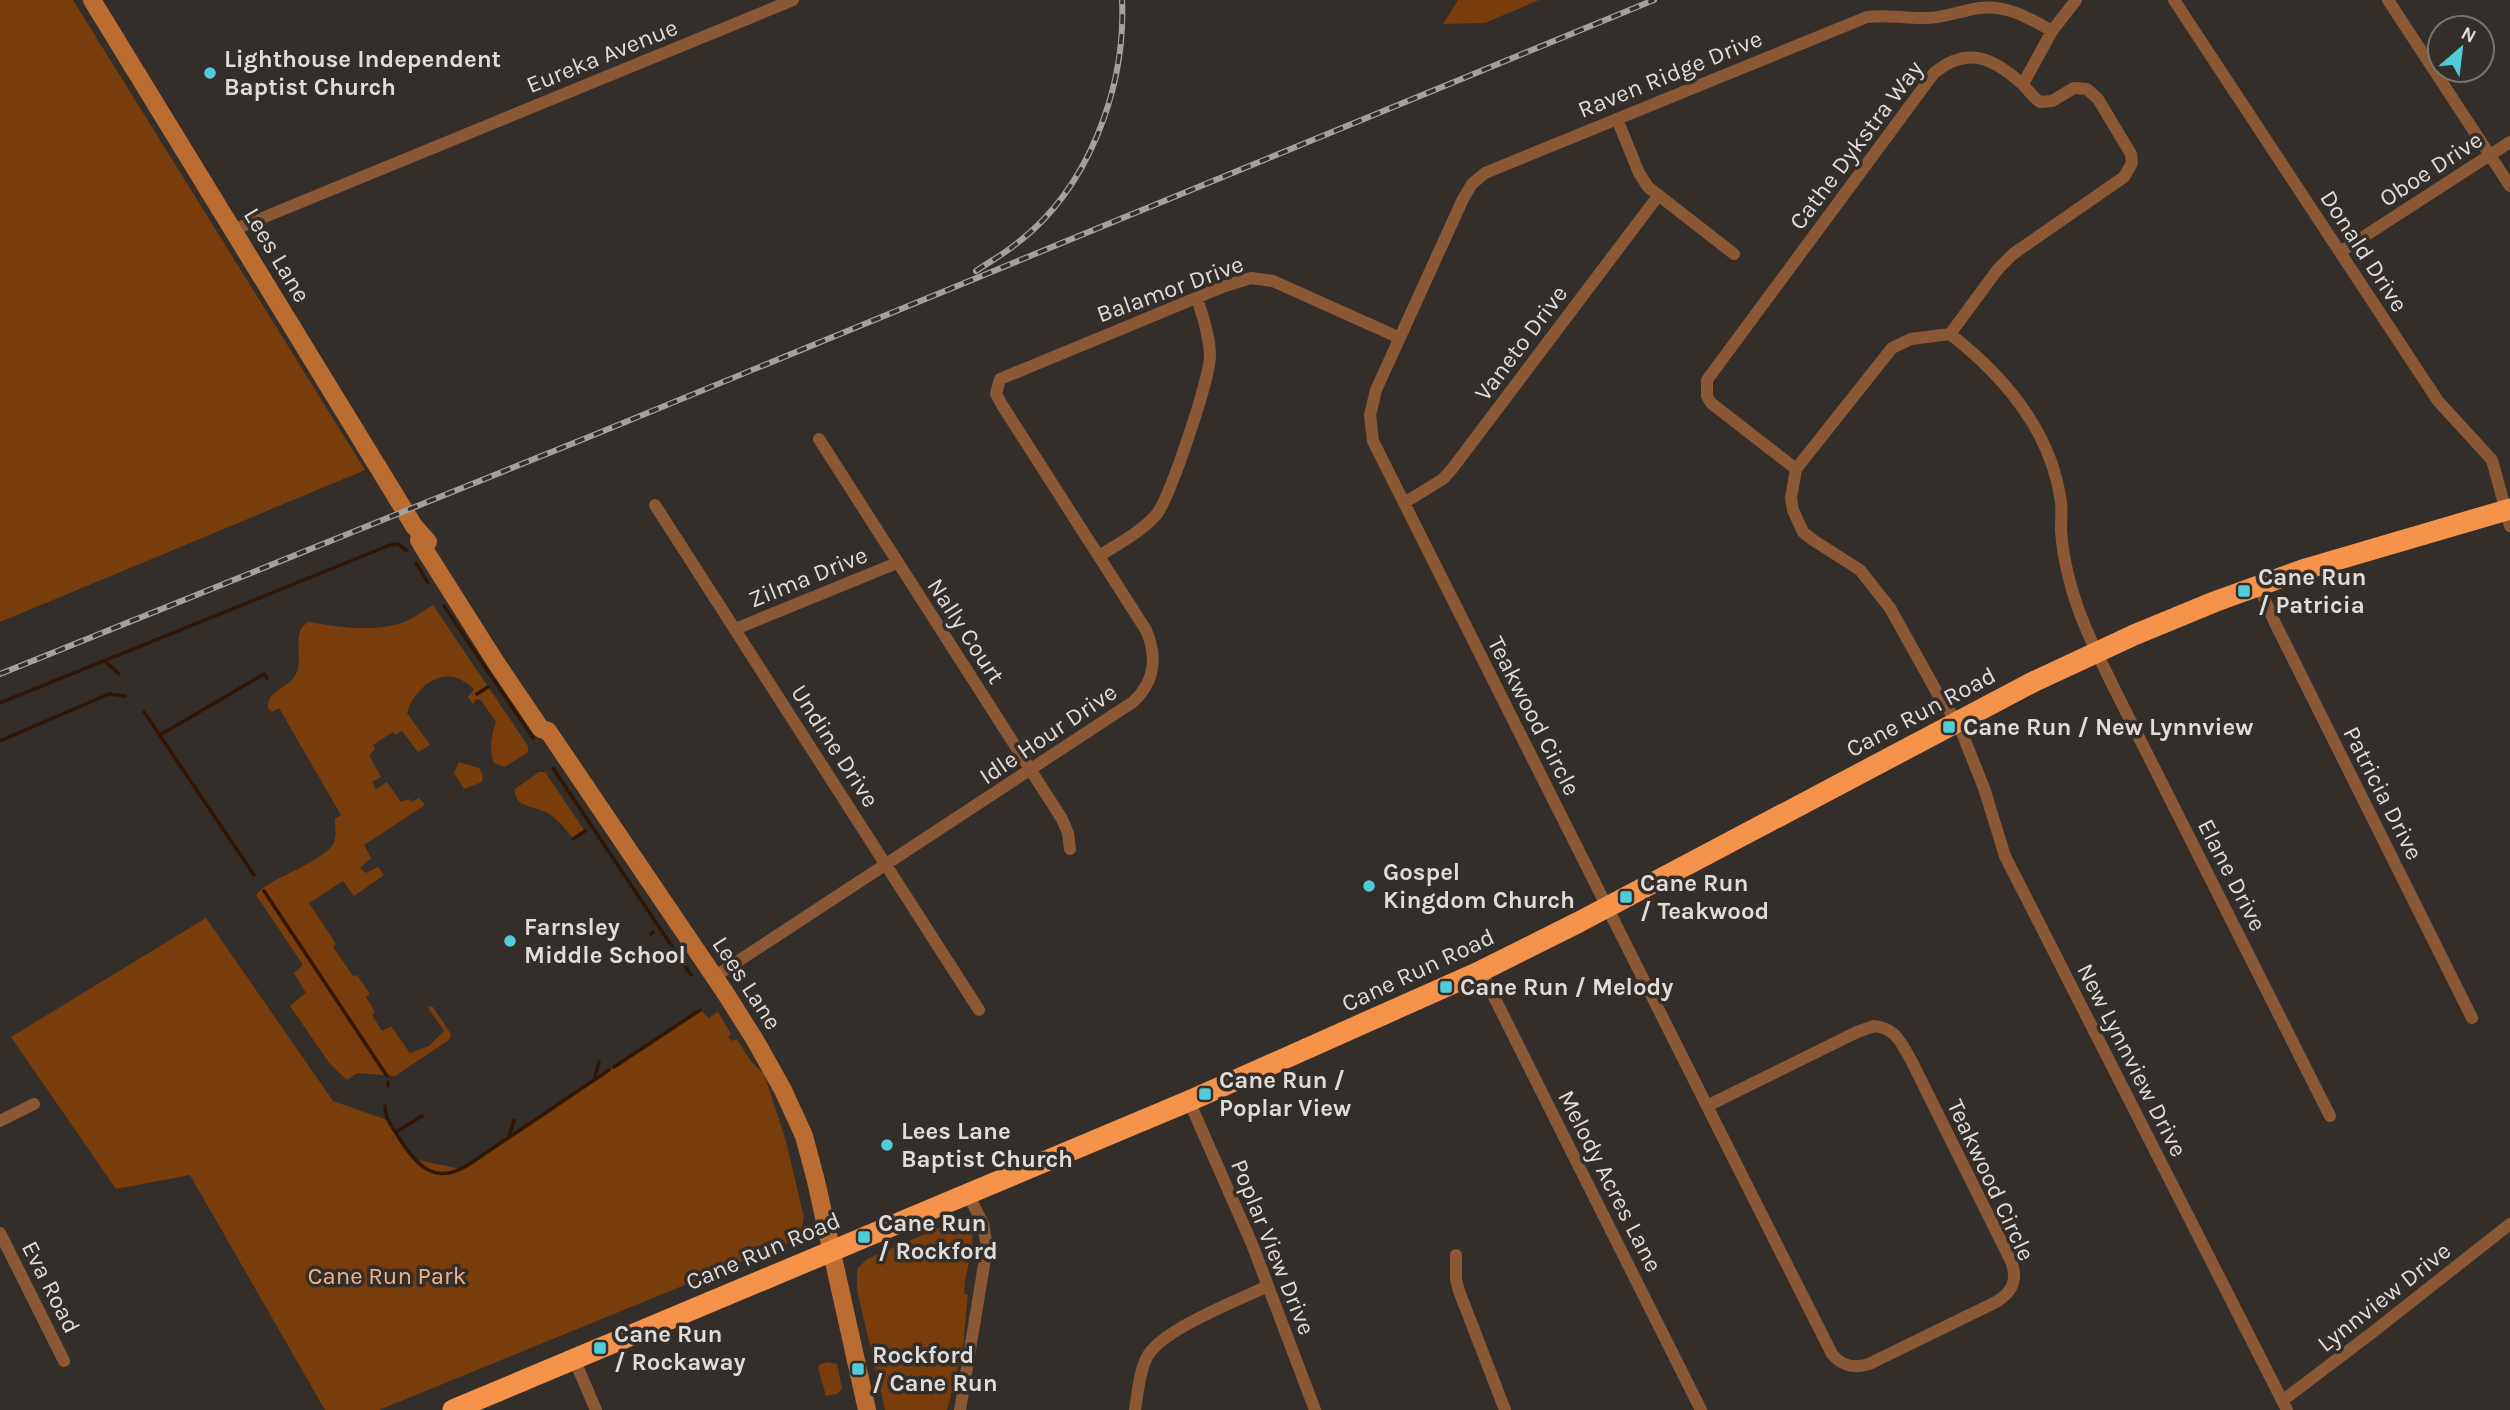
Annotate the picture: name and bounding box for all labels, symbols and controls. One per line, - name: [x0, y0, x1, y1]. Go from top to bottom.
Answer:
- street label: Eureka Avenue: [522, 13, 682, 99]
- north arrow: [2426, 14, 2496, 84]
- text: N: [2457, 22, 2480, 48]
- street label: Raven Ridge Drive: [1574, 24, 1766, 124]
- place label: Lighthouse Independent Baptist Church: [224, 45, 501, 101]
- street label: Cathe Dykstra Way: [1783, 55, 1929, 235]
- marker: Lighthouse Independent Baptist Church: [202, 65, 218, 81]
- street label: Oboe Drive: [2374, 125, 2488, 213]
- street label: Donald Drive: [2314, 185, 2414, 317]
- street label: Lees Lane: [238, 203, 316, 307]
- street label: Balamor Drive: [1093, 249, 1247, 329]
- street label: Vaneto Drive: [1469, 280, 1573, 406]
- street label: Zilma Drive: [745, 541, 871, 613]
- place label: Cane Run / Patricia: [2258, 563, 2366, 619]
- street label: Nally Court: [922, 573, 1010, 689]
- marker: Cane Run / Patricia: [2236, 583, 2252, 599]
- street label: Teakwood Circle: [1482, 632, 1586, 800]
- street label: Cane Run Road: [1842, 661, 2000, 763]
- street label: Idle Hour Drive: [974, 678, 1122, 790]
- street label: Undine Drive: [785, 680, 885, 812]
- place label: Cane Run / New Lynnview: [1963, 713, 2253, 741]
- marker: Cane Run / New Lynnview: [1941, 719, 1957, 735]
- street label: Patricia Drive: [2337, 722, 2429, 864]
- street label: Elane Drive: [2192, 814, 2272, 936]
- place label: Gospel Kingdom Church: [1383, 858, 1575, 914]
- place label: Cane Run / Teakwood: [1640, 869, 1769, 925]
- marker: Gospel Kingdom Church: [1361, 878, 1377, 894]
- marker: Cane Run / Teakwood: [1618, 889, 1634, 905]
- place label: Farnsley Middle School: [524, 913, 686, 969]
- street label: Cane Run Road: [1337, 922, 1499, 1018]
- street label: Lees Lane: [707, 931, 787, 1035]
- marker: Farnsley Middle School: [502, 933, 518, 949]
- street label: New Lynnview Drive: [2071, 959, 2193, 1161]
- place label: Cane Run / Melody: [1460, 973, 1673, 1001]
- marker: Cane Run / Melody: [1438, 979, 1454, 995]
- place label: Cane Run / Poplar View: [1219, 1066, 1351, 1122]
- street label: Melody Acres Lane: [1552, 1085, 1668, 1277]
- marker: Cane Run / Poplar View: [1197, 1086, 1213, 1102]
- street label: Teakwood Circle: [1941, 1095, 2041, 1265]
- place label: Lees Lane Baptist Church: [901, 1117, 1073, 1173]
- marker: Lees Lane Baptist Church: [879, 1137, 895, 1153]
- street label: Poplar View Drive: [1225, 1155, 1321, 1339]
- street label: Cane Run Road: [682, 1206, 844, 1296]
- place label: Cane Run / Rockford: [878, 1209, 998, 1265]
- marker: Cane Run / Rockford: [856, 1229, 872, 1245]
- street label: Eva Road: [16, 1236, 86, 1338]
- street label: Lynnview Drive: [2312, 1236, 2456, 1358]
- park label: Cane Run Park: [308, 1262, 466, 1290]
- place label: Cane Run / Rockaway: [614, 1320, 746, 1376]
- marker: Cane Run / Rockaway: [592, 1340, 608, 1356]
- place label: Rockford / Cane Run: [872, 1341, 998, 1397]
- marker: Rockford / Cane Run: [850, 1361, 866, 1377]

